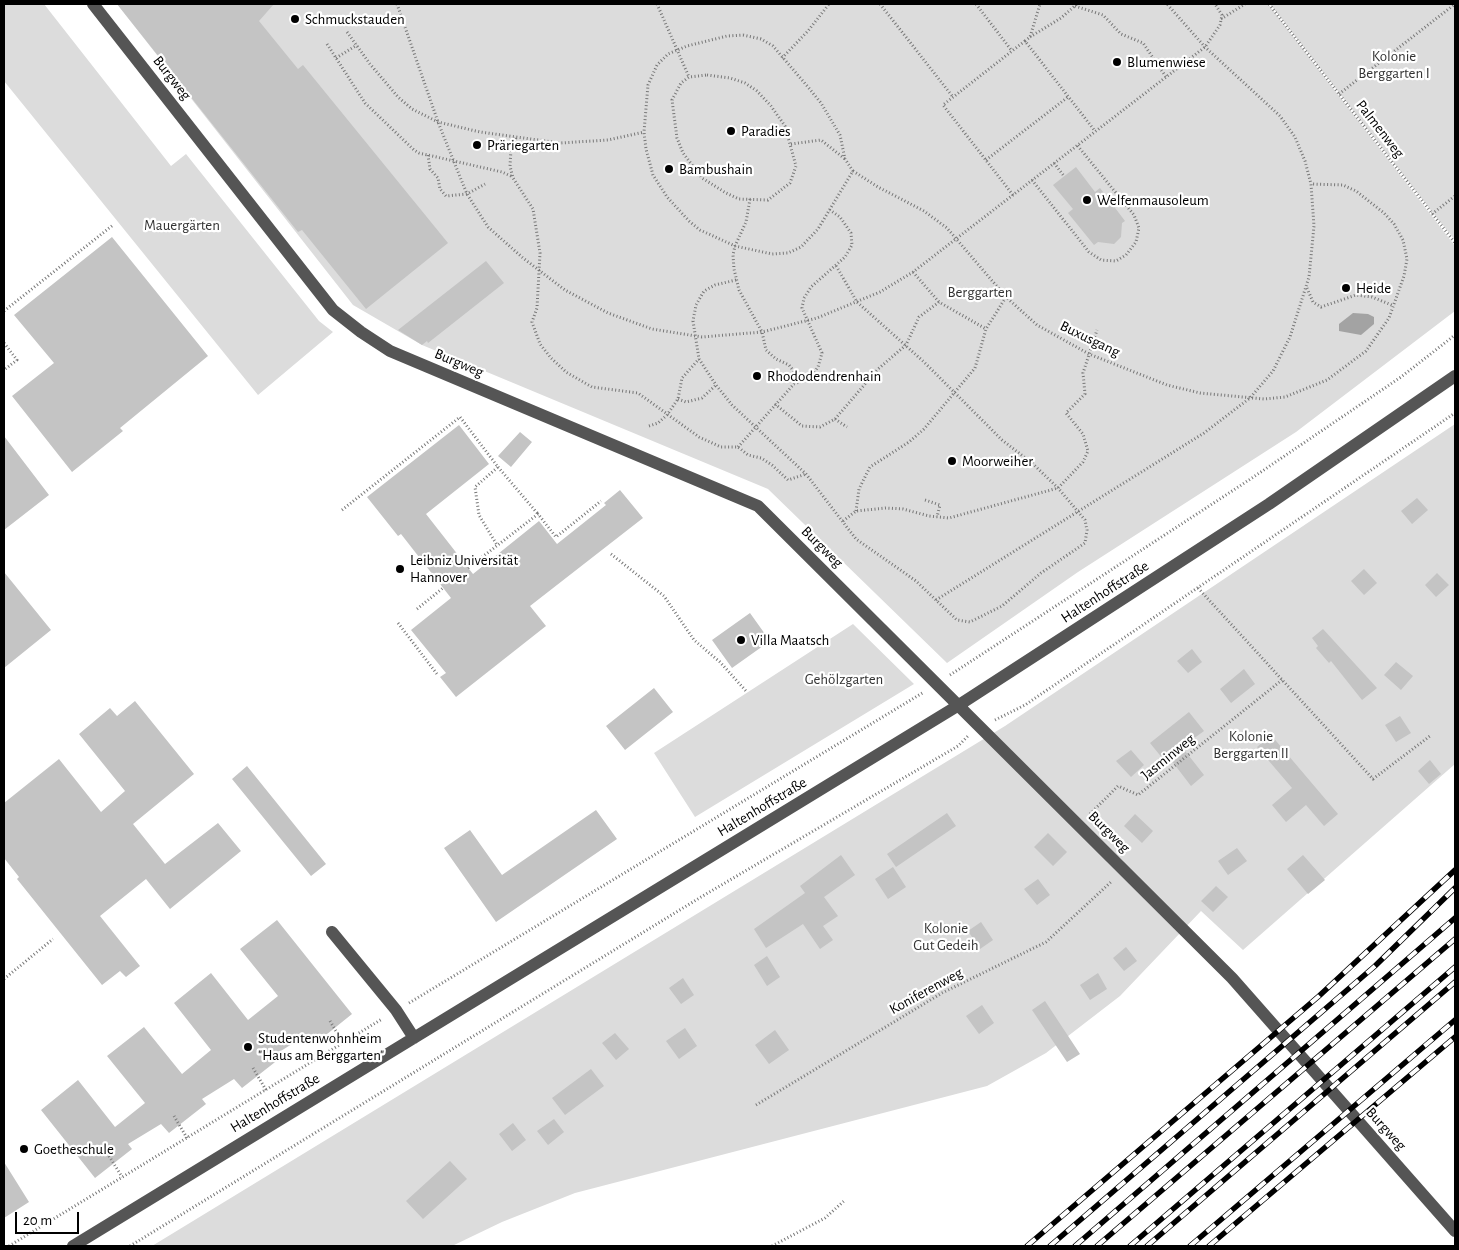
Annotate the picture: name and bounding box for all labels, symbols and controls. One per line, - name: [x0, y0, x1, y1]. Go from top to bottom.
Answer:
- place label: Schmuckstauden: [305, 10, 405, 28]
- marker: Schmuckstauden: [289, 13, 301, 25]
- park label: Kolonie Berggarten I: [1358, 47, 1430, 82]
- street label: Burgweg: [149, 52, 195, 104]
- place label: Blumenwiese: [1127, 53, 1206, 71]
- marker: Blumenwiese: [1111, 56, 1123, 68]
- street label: Palmenweg: [1352, 97, 1408, 161]
- place label: Paradies: [741, 122, 791, 140]
- marker: Paradies: [725, 125, 737, 137]
- place label: Präriegarten: [487, 136, 559, 154]
- marker: Präriegarten: [471, 139, 483, 151]
- place label: Bambushain: [679, 160, 753, 178]
- marker: Bambushain: [663, 163, 675, 175]
- place label: Welfenmausoleum: [1097, 191, 1209, 209]
- marker: Welfenmausoleum: [1081, 194, 1093, 206]
- park label: Mauergärten: [144, 216, 220, 234]
- place label: Heide: [1356, 279, 1391, 297]
- marker: Heide: [1340, 282, 1352, 294]
- park label: Berggarten: [948, 283, 1012, 301]
- street label: Buxusgang: [1057, 317, 1123, 361]
- street label: Burgweg: [432, 345, 486, 381]
- place label: Rhododendrenhain: [767, 367, 881, 385]
- marker: Rhododendrenhain: [751, 370, 763, 382]
- place label: Moorweiher: [962, 452, 1033, 470]
- marker: Moorweiher: [946, 455, 958, 467]
- street label: Burgweg: [797, 522, 847, 572]
- place label: Leibniz Universität Hannover: [410, 551, 518, 586]
- street label: Haltenhoffstraße: [1058, 557, 1152, 627]
- marker: Leibniz Universität Hannover: [394, 563, 406, 575]
- place label: Villa Maatsch: [751, 631, 829, 649]
- marker: Villa Maatsch: [735, 634, 747, 646]
- park label: Gehölzgarten: [805, 670, 883, 688]
- park label: Kolonie Berggarten II: [1213, 727, 1289, 762]
- street label: Jasminweg: [1138, 730, 1198, 784]
- street label: Haltenhoffstraße: [714, 773, 810, 841]
- street label: Burgweg: [1084, 807, 1134, 857]
- park label: Kolonie Gut Gedeih: [913, 919, 979, 954]
- street label: Koniferenweg: [886, 964, 966, 1018]
- place label: Studentenwohnheim "Haus am Berggarten": [258, 1029, 384, 1064]
- marker: Studentenwohnheim "Haus am Berggarten": [242, 1041, 254, 1053]
- street label: Haltenhoffstraße: [227, 1069, 323, 1137]
- street label: Burgweg: [1362, 1104, 1410, 1154]
- place label: Goetheschule: [34, 1140, 114, 1158]
- marker: Goetheschule: [18, 1143, 30, 1155]
- scale bar: [18, 1202, 81, 1234]
- text: 20 m: [23, 1213, 52, 1228]

